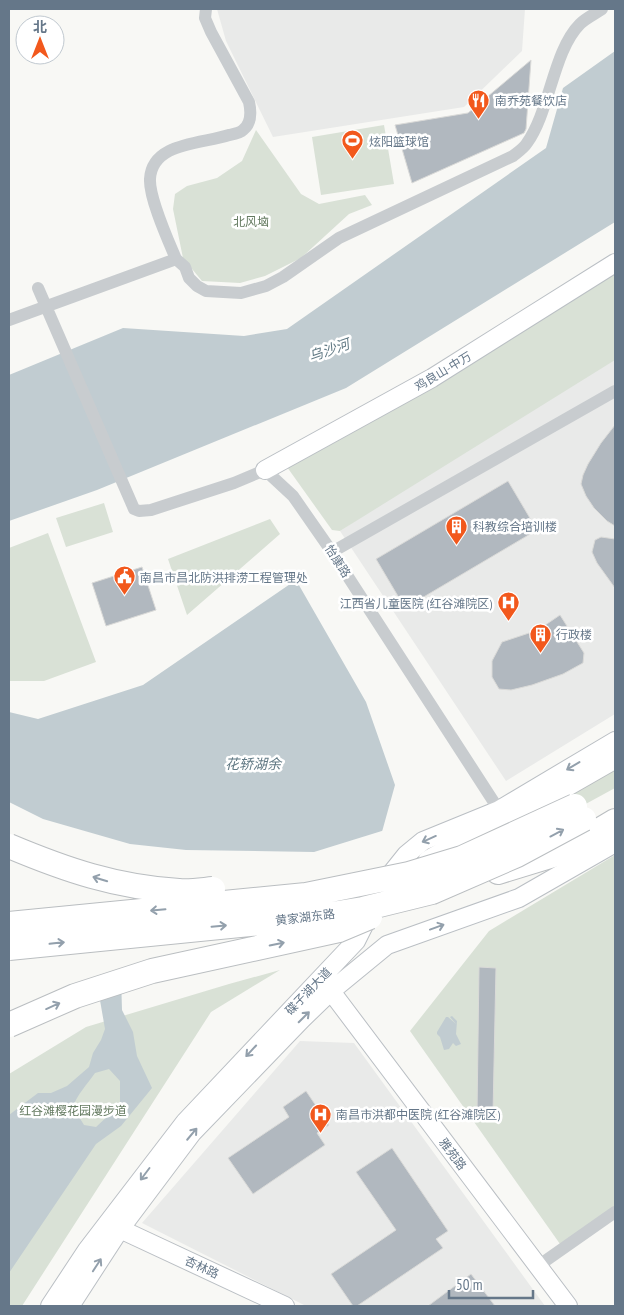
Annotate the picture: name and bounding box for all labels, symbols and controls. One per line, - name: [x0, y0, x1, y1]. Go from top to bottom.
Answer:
- north arrow: [15, 15, 65, 65]
- text: 北: [33, 18, 47, 36]
- restaurant icon: 南乔苑餐饮店: [467, 88, 491, 119]
- place label: 南乔苑餐饮店: [495, 93, 567, 108]
- sports icon: 炫阳篮球馆: [341, 129, 365, 160]
- place label: 炫阳篮球馆: [369, 134, 429, 149]
- park label: 北风垴: [233, 214, 269, 229]
- water label: 乌沙河: [306, 334, 355, 365]
- street label: 鸡良山-中万: [412, 348, 474, 394]
- building icon: 科教综合培训楼: [445, 514, 469, 545]
- place label: 科教综合培训楼: [473, 519, 557, 534]
- street label: 怡康路: [322, 542, 354, 580]
- public building icon: 南昌市昌北防洪排涝工程管理处: [112, 565, 136, 596]
- place label: 南昌市昌北防洪排涝工程管理处: [140, 570, 308, 585]
- hospital icon: 江西省儿童医院 (红谷滩院区): [496, 591, 520, 622]
- place label: 江西省儿童医院 (红谷滩院区): [340, 596, 492, 611]
- building icon: 行政楼: [528, 622, 552, 653]
- place label: 行政楼: [556, 627, 592, 642]
- water label: 花轿湖余: [225, 755, 283, 773]
- one-way arrow: [567, 761, 581, 771]
- one-way arrow: [550, 828, 565, 838]
- one-way arrow: [422, 835, 437, 844]
- one-way arrow: [92, 874, 108, 884]
- one-way arrow: [151, 905, 167, 915]
- street label: 黄家湖东路: [274, 906, 336, 928]
- one-way arrow: [211, 922, 227, 931]
- one-way arrow: [429, 922, 444, 931]
- one-way arrow: [49, 938, 65, 948]
- one-way arrow: [268, 939, 284, 948]
- street label: 碟子湖大道: [282, 964, 334, 1018]
- one-way arrow: [45, 1000, 60, 1010]
- one-way arrow: [298, 1011, 310, 1023]
- one-way arrow: [245, 1045, 257, 1058]
- hospital icon: 南昌市洪都中医院 (红谷滩院区): [308, 1102, 332, 1133]
- park label: 红谷滩樱花园漫步道: [19, 1103, 127, 1118]
- place label: 南昌市洪都中医院 (红谷滩院区): [336, 1107, 500, 1122]
- one-way arrow: [187, 1128, 198, 1141]
- street label: 雅苑路: [436, 1135, 470, 1173]
- one-way arrow: [140, 1167, 150, 1181]
- street label: 杏林路: [183, 1253, 221, 1281]
- one-way arrow: [92, 1259, 102, 1273]
- scale bar: [449, 1268, 533, 1300]
- text: 50 m: [456, 1275, 482, 1294]

